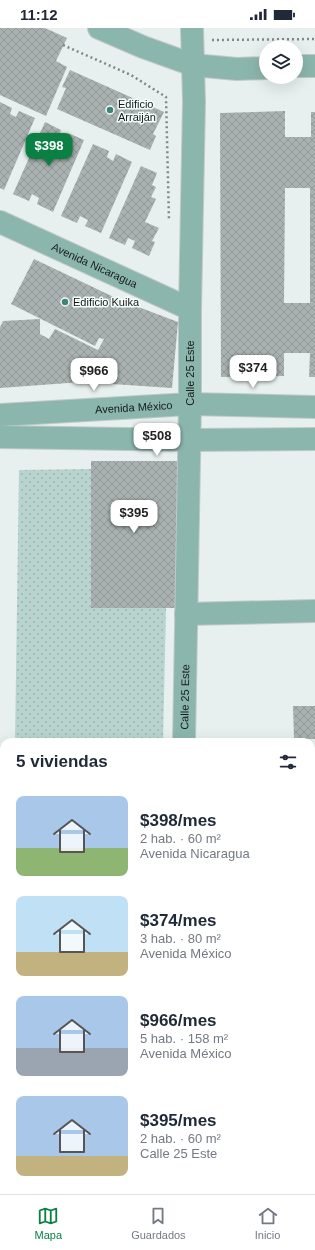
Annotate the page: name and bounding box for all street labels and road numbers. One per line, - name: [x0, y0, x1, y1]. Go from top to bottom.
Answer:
- street label: Avenida Nicaragua: [50, 241, 140, 290]
- street label: Calle 25 Este: [184, 340, 196, 406]
- street label: Avenida México: [95, 399, 173, 415]
- street label: Calle 25 Este: [178, 664, 191, 730]

